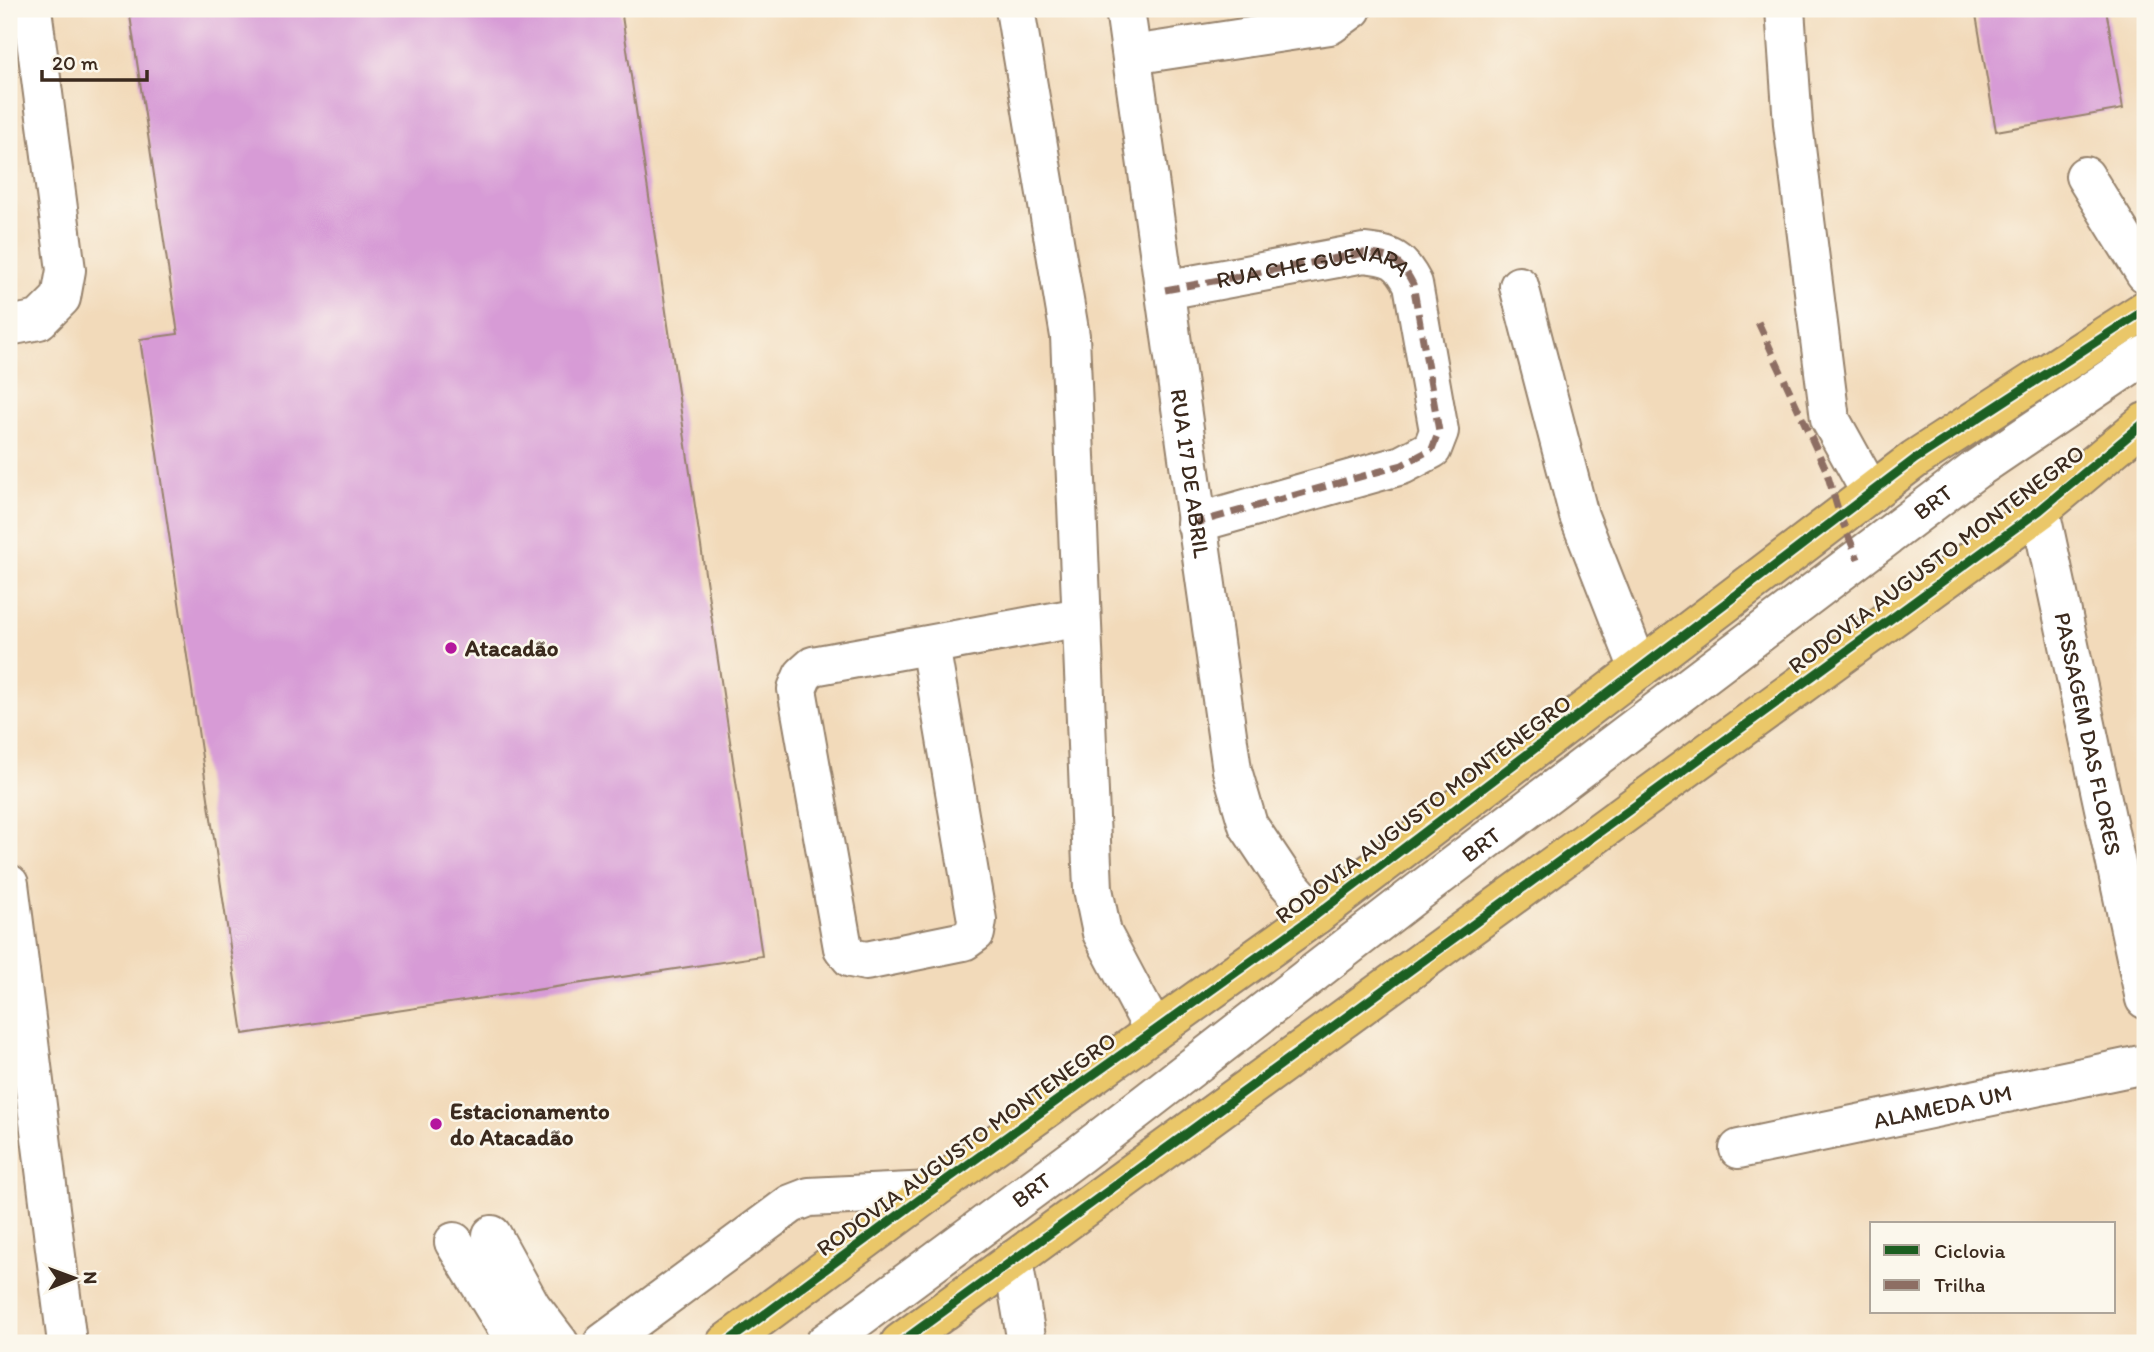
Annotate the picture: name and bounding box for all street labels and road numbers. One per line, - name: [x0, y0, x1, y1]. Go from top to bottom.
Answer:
- street label: RUA CHE GUEVARA: [1209, 268, 1407, 296]
- street label: RUA 17 DE ABRIL: [1165, 387, 1216, 560]
- street label: RODOVIA AUGUSTO MONTENEGRO: [1782, 438, 2090, 680]
- street label: BRT: [1908, 478, 1958, 526]
- street label: PASSAGEM DAS FLORES: [2048, 610, 2128, 858]
- street label: RODOVIA AUGUSTO MONTENEGRO: [1269, 688, 1577, 930]
- street label: BRT: [1456, 821, 1506, 868]
- street label: RODOVIA AUGUSTO MONTENEGRO: [811, 1026, 1121, 1262]
- street label: ALAMEDA UM: [1871, 1078, 2014, 1135]
- street label: BRT: [1006, 1166, 1057, 1214]

